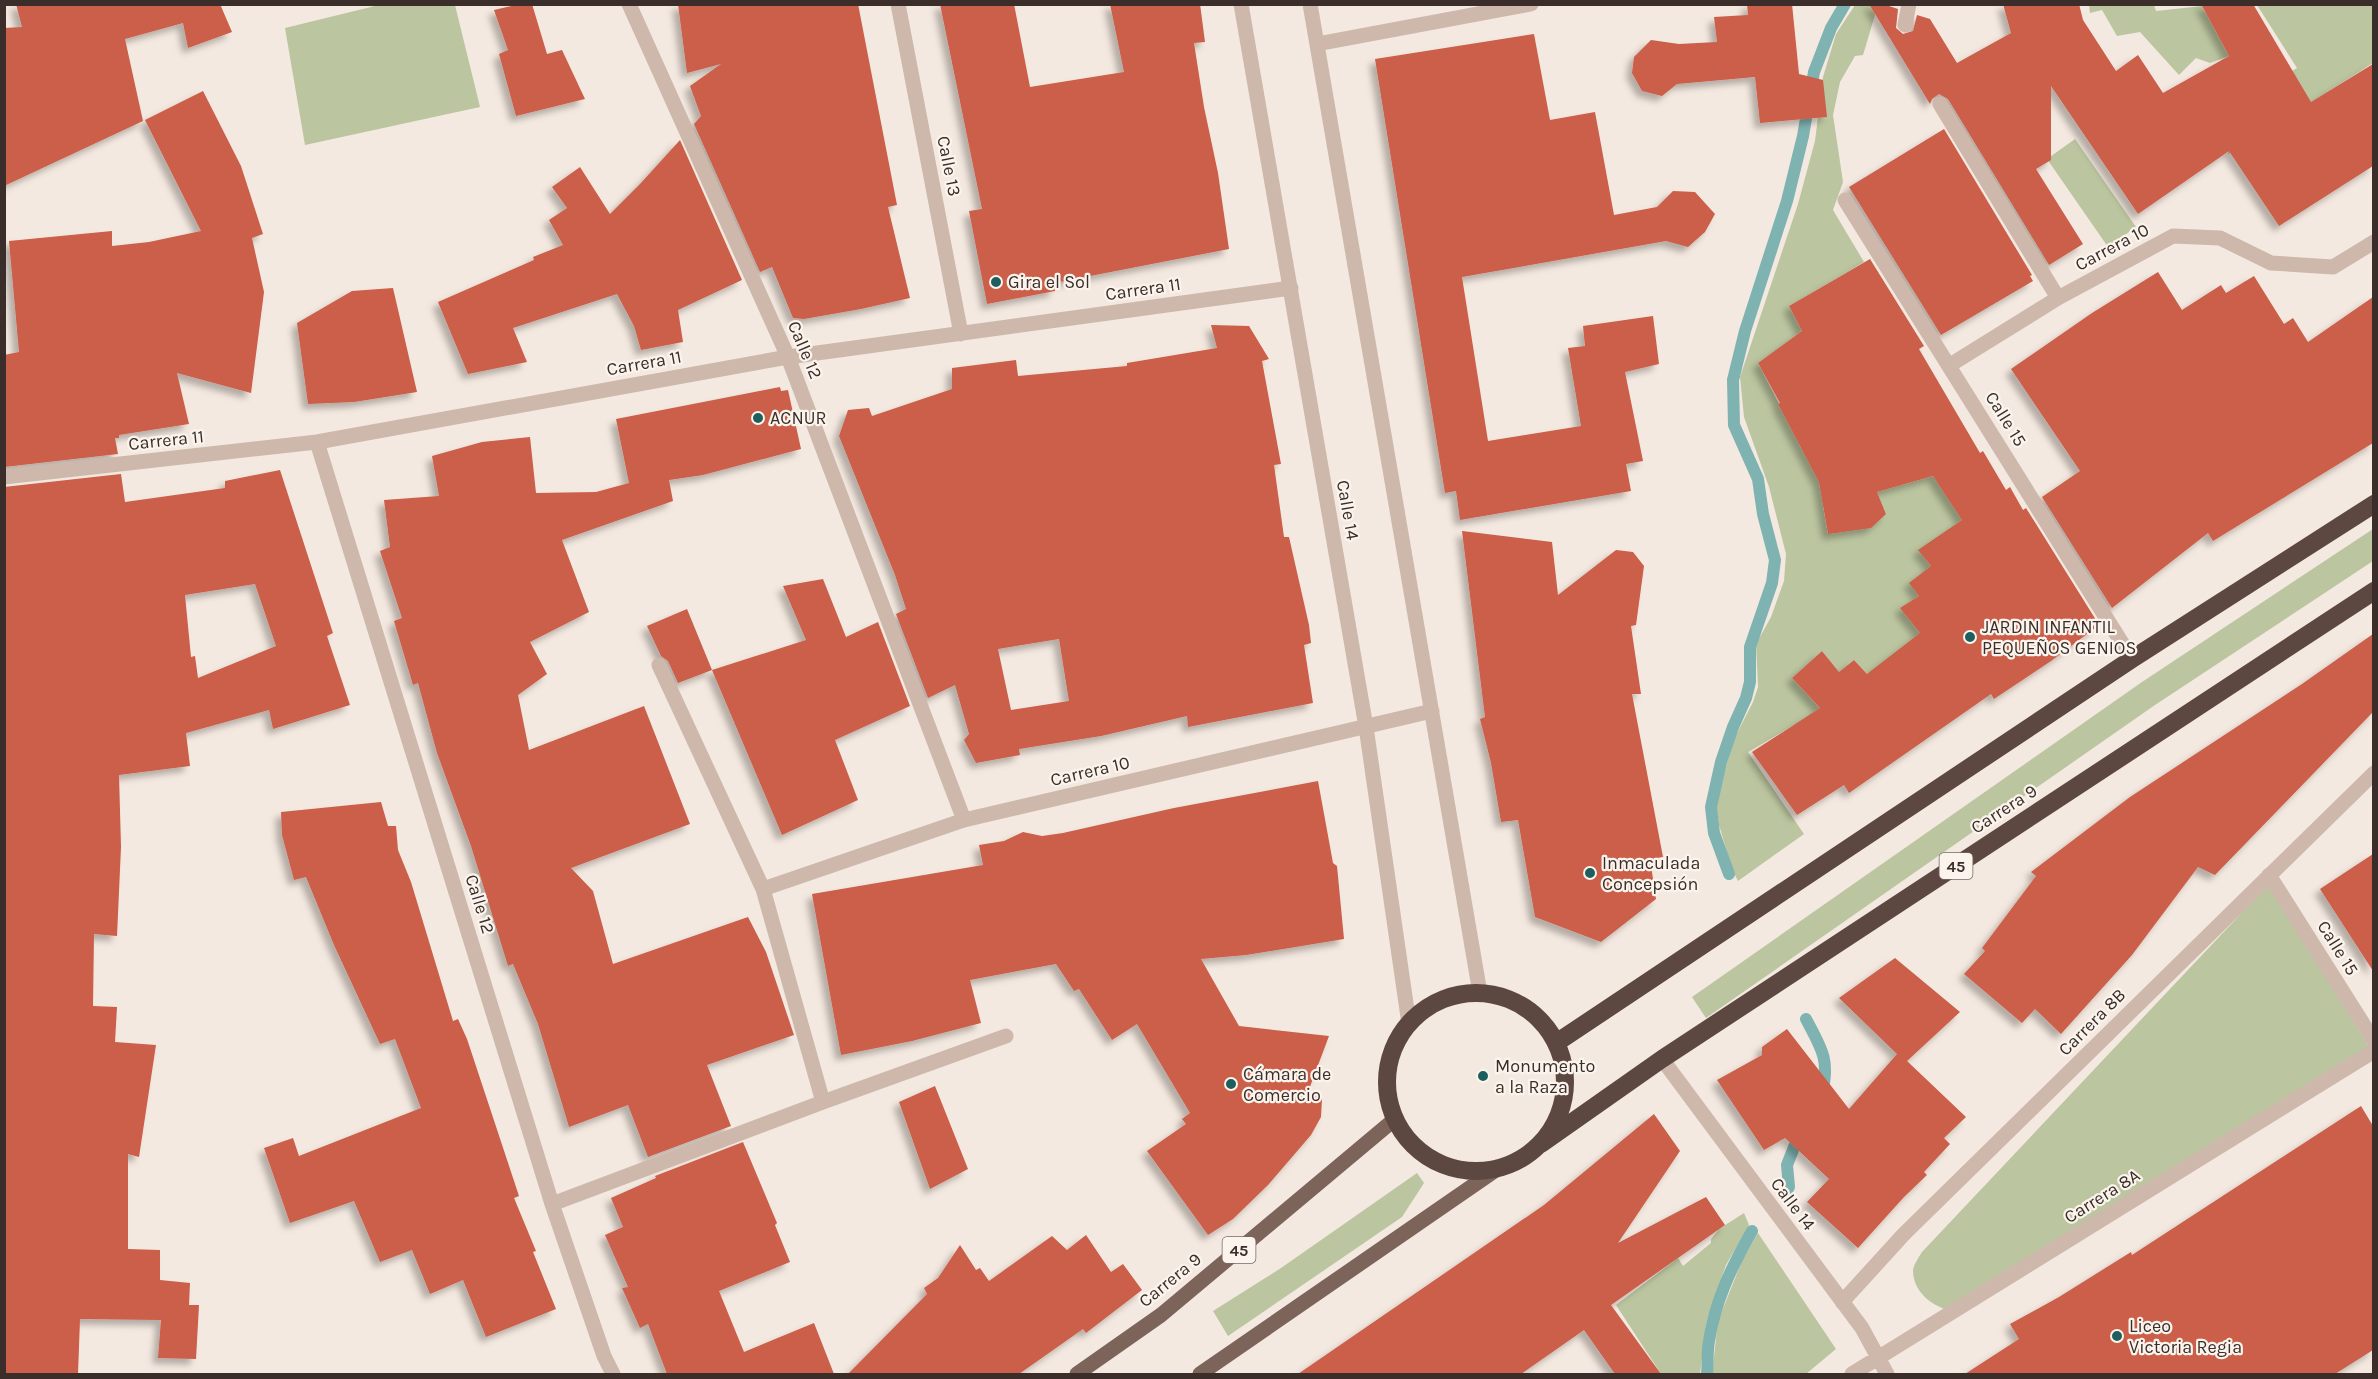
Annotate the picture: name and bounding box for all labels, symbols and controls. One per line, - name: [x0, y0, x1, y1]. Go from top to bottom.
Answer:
- street label: Calle 13: [932, 134, 966, 198]
- street label: Carrera 10: [2071, 218, 2153, 276]
- place label: Gira el Sol: [1008, 271, 1090, 293]
- street label: Carrera 11: [1104, 273, 1182, 305]
- marker: Gira el Sol: [989, 275, 1003, 289]
- street label: Calle 12: [783, 318, 827, 382]
- street label: Carrera 11: [605, 346, 683, 380]
- street label: Calle 15: [1981, 387, 2031, 451]
- place label: ACNUR: [770, 407, 826, 429]
- marker: ACNUR: [751, 411, 765, 425]
- street label: Carrera 11: [127, 425, 205, 455]
- street label: Calle 14: [1332, 478, 1364, 542]
- place label: JARDIN INFANTIL PEQUEÑOS GENIOS: [1982, 616, 2136, 659]
- marker: JARDIN INFANTIL PEQUEÑOS GENIOS: [1963, 630, 1977, 644]
- street label: Carrera 10: [1048, 751, 1132, 791]
- street label: Carrera 9: [1967, 780, 2041, 838]
- place label: Inmaculada Concepsión: [1602, 852, 1700, 895]
- road number: 45: [1940, 853, 1972, 879]
- marker: Inmaculada Concepsión: [1583, 866, 1597, 880]
- street label: Calle 12: [461, 872, 499, 936]
- street label: Calle 15: [2313, 916, 2363, 980]
- street label: Carrera 8B: [2054, 984, 2130, 1060]
- place label: Monumento a la Raza: [1495, 1055, 1595, 1098]
- place label: Cámara de Comercio: [1243, 1063, 1331, 1106]
- marker: Monumento a la Raza: [1476, 1069, 1490, 1083]
- marker: Cámara de Comercio: [1224, 1077, 1238, 1091]
- street label: Carrera 8A: [2060, 1164, 2144, 1228]
- street label: Calle 14: [1766, 1173, 1820, 1235]
- road number: 45: [1222, 1237, 1256, 1263]
- street label: Carrera 9: [1134, 1248, 1206, 1312]
- place label: Liceo Victoria Regia: [2129, 1315, 2242, 1358]
- marker: Liceo Victoria Regia: [2110, 1329, 2124, 1343]

